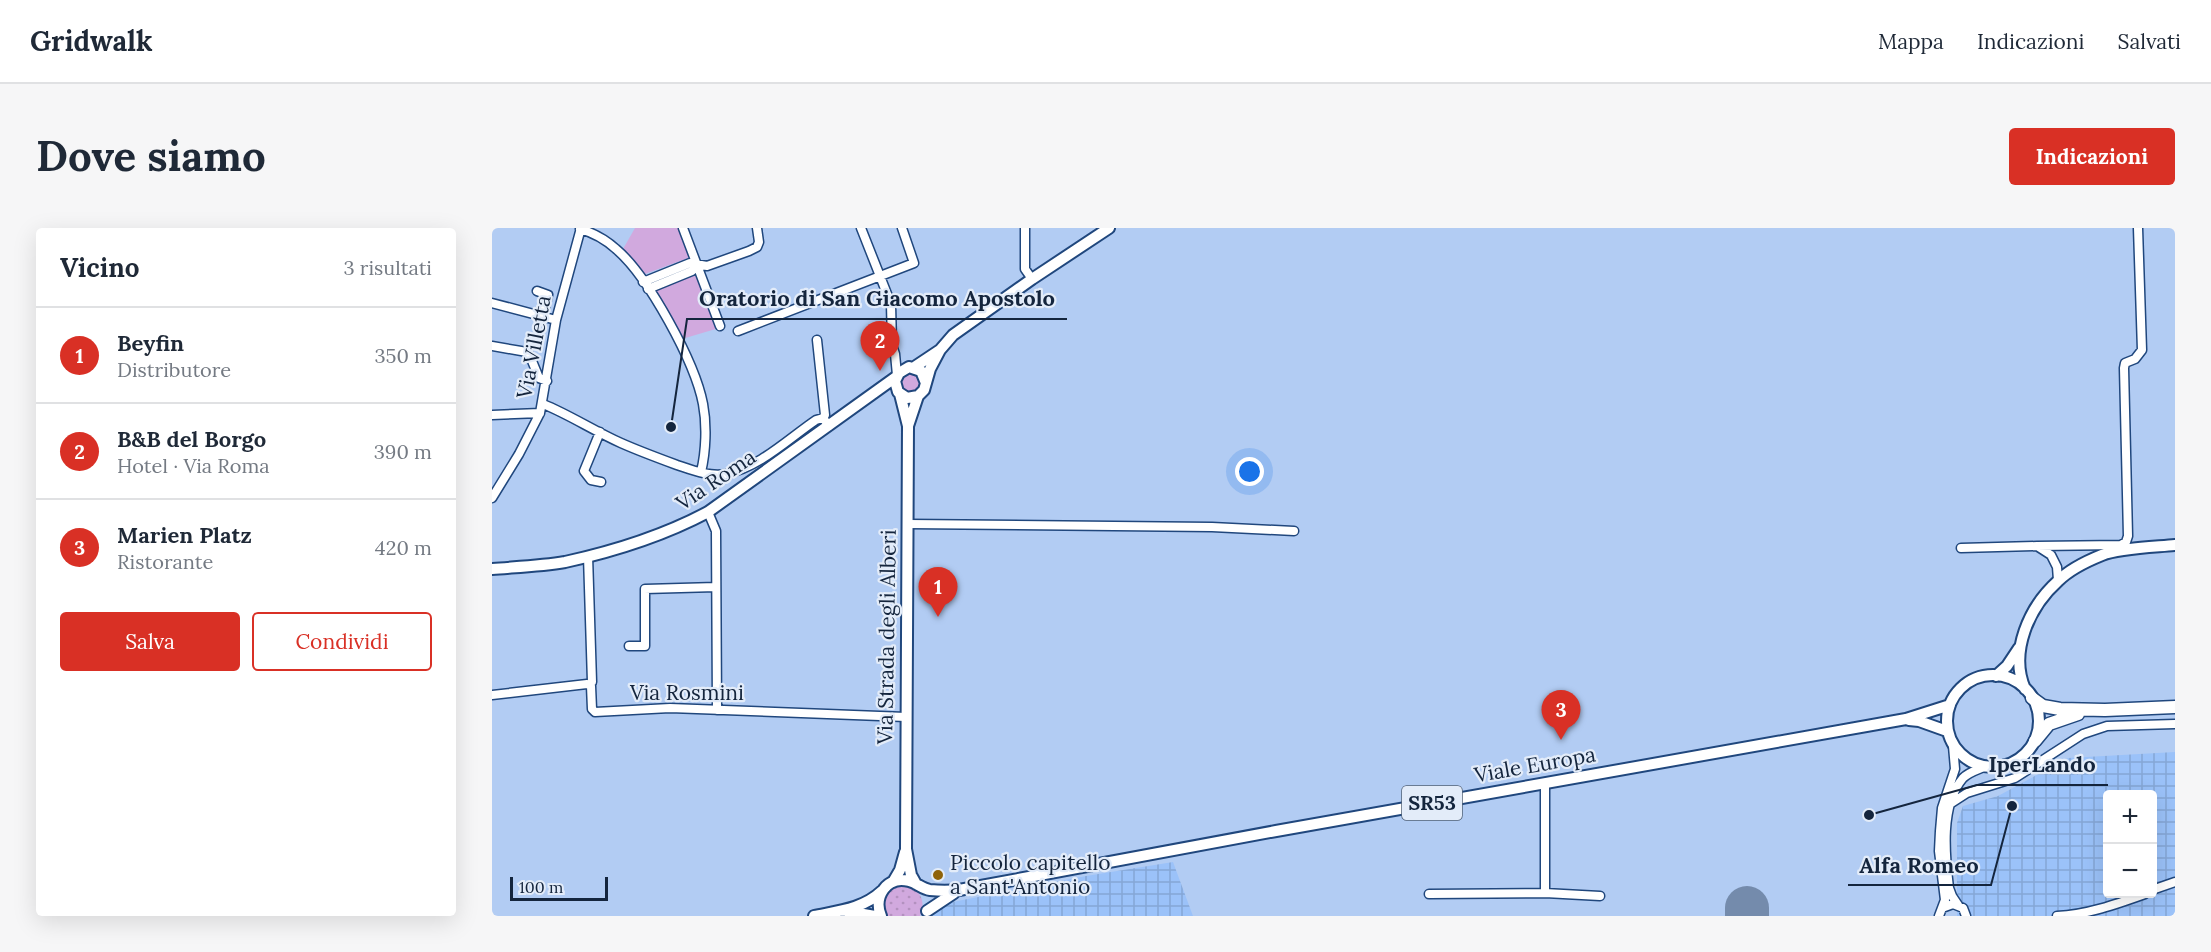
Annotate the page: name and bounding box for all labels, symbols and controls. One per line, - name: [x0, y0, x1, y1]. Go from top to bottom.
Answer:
- text: Gridwalk: [30, 23, 153, 59]
- text: Mappa: [1878, 28, 1944, 55]
- text: Indicazioni: [1977, 28, 2085, 55]
- text: Salvati: [2118, 28, 2181, 55]
- button: Indicazioni: [2009, 128, 2175, 185]
- text: Dove siamo: [36, 129, 266, 183]
- text: Vicino: [60, 251, 140, 284]
- text: 3 risultati: [343, 255, 432, 280]
- callout: Oratorio di San Giacomo Apostolo: [687, 279, 1067, 319]
- text: Oratorio di San Giacomo Apostolo: [699, 284, 1055, 312]
- street label: Via Villetta: [510, 293, 557, 402]
- pin: 2: [860, 322, 900, 371]
- text: Beyfin: [117, 329, 184, 357]
- text: 1: [75, 343, 84, 368]
- text: 350 m: [374, 343, 432, 368]
- text: Distributore: [117, 357, 231, 382]
- text: B&B del Borgo: [117, 425, 266, 453]
- text: 2: [74, 439, 85, 464]
- text: 390 m: [374, 439, 432, 464]
- street label: Via Roma: [670, 443, 761, 517]
- text: Hotel · Via Roma: [117, 453, 270, 478]
- your location: [1235, 457, 1264, 486]
- text: Marien Platz: [117, 521, 252, 549]
- street label: Via Strada degli Alberi: [871, 529, 902, 746]
- text: 3: [74, 535, 85, 560]
- text: 420 m: [375, 535, 432, 560]
- text: Ristorante: [117, 549, 213, 574]
- pin: 1: [918, 568, 958, 617]
- button: Salva: [60, 612, 240, 671]
- button: Condividi: [252, 612, 432, 671]
- street label: Via Rosmini: [629, 679, 744, 706]
- pin: 3: [1542, 690, 1580, 740]
- street label: Viale Europa: [1471, 741, 1598, 789]
- callout: IperLando: [1977, 745, 2108, 785]
- text: IperLando: [1988, 750, 2096, 778]
- road number: SR53: [1402, 786, 1462, 820]
- map controls: [2103, 790, 2157, 898]
- button: +: [2103, 790, 2157, 844]
- button: −: [2103, 844, 2157, 898]
- callout: Alfa Romeo: [1848, 845, 1991, 885]
- place label: Piccolo capitello a Sant'Antonio: [950, 849, 1111, 900]
- text: Alfa Romeo: [1859, 851, 1979, 879]
- marker: Piccolo capitello a Sant'Antonio: [931, 868, 945, 882]
- scale bar: [510, 874, 608, 902]
- text: 100 m: [519, 877, 563, 897]

